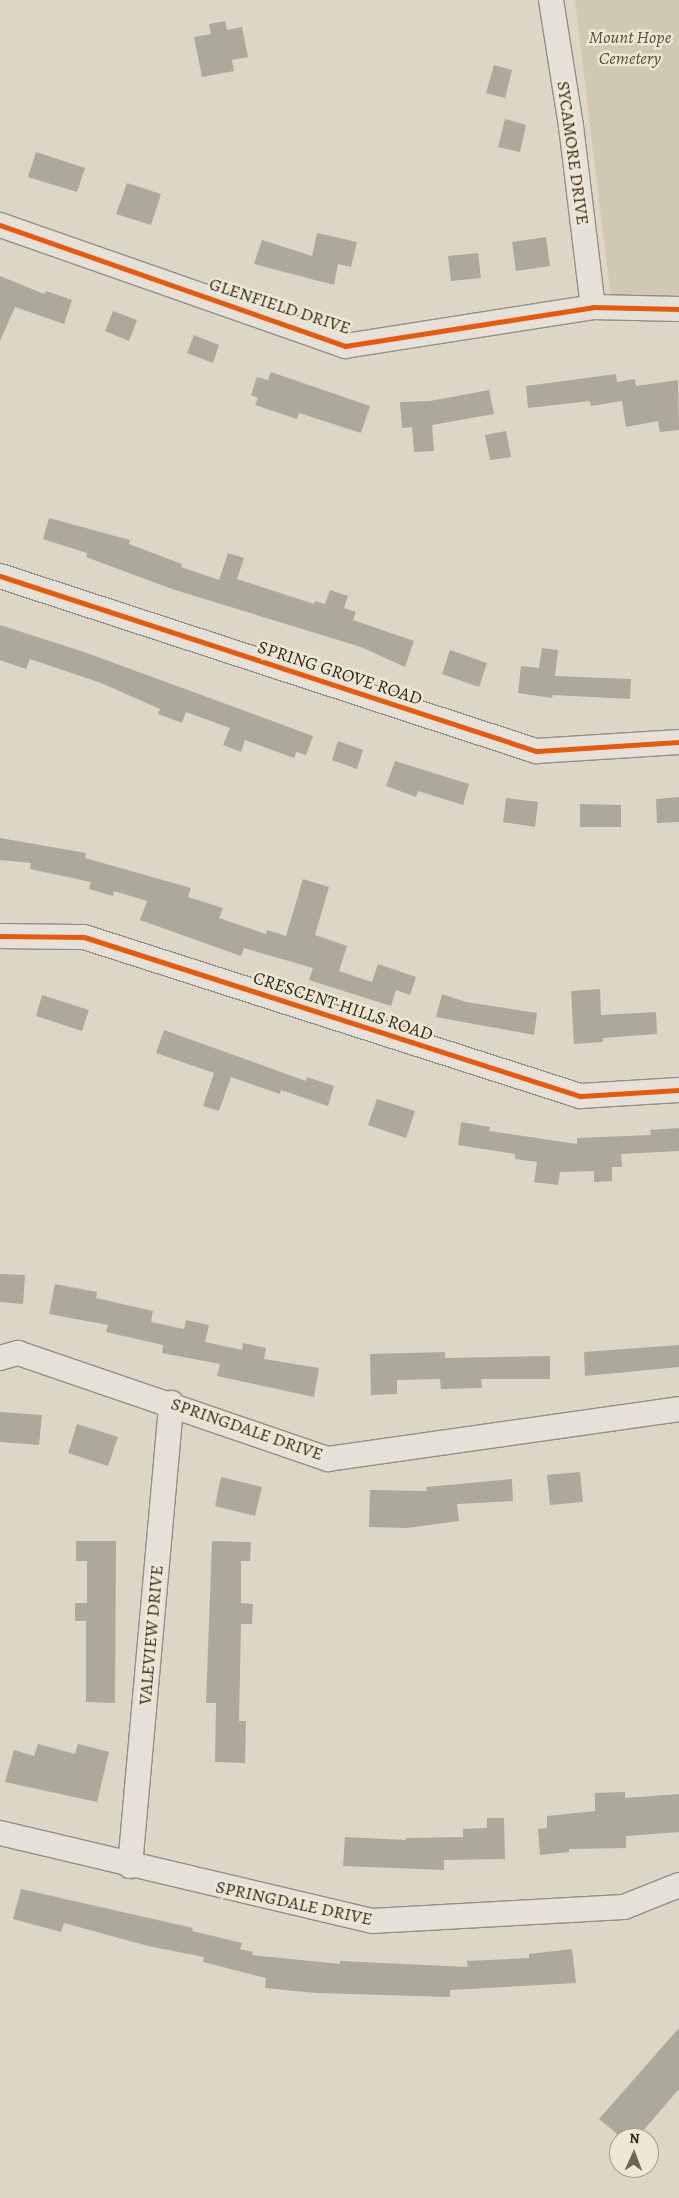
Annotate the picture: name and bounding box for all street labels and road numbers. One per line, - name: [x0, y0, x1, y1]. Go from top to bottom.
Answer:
- street label: SYCAMORE DRIVE: [552, 80, 594, 226]
- street label: GLENFIELD DRIVE: [207, 273, 353, 339]
- street label: SPRING GROVE ROAD: [255, 636, 425, 710]
- street label: CRESCENT HILLS ROAD: [250, 967, 436, 1045]
- street label: SPRINGDALE DRIVE: [168, 1393, 326, 1465]
- street label: VALEVIEW DRIVE: [134, 1564, 168, 1706]
- street label: SPRINGDALE DRIVE: [214, 1876, 374, 1930]

